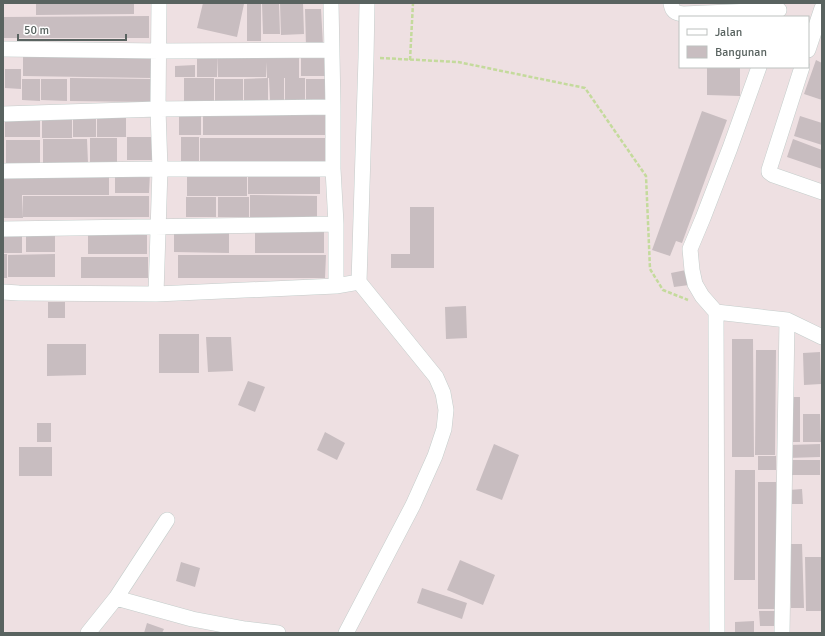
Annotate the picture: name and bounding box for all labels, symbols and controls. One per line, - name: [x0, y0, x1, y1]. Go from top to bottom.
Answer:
- scale bar: [18, 16, 126, 42]
- legend: [679, 16, 809, 68]
- text: 50 m: [24, 23, 49, 38]
- text: Jalan: [715, 25, 742, 40]
- text: Bangunan: [715, 45, 767, 60]

